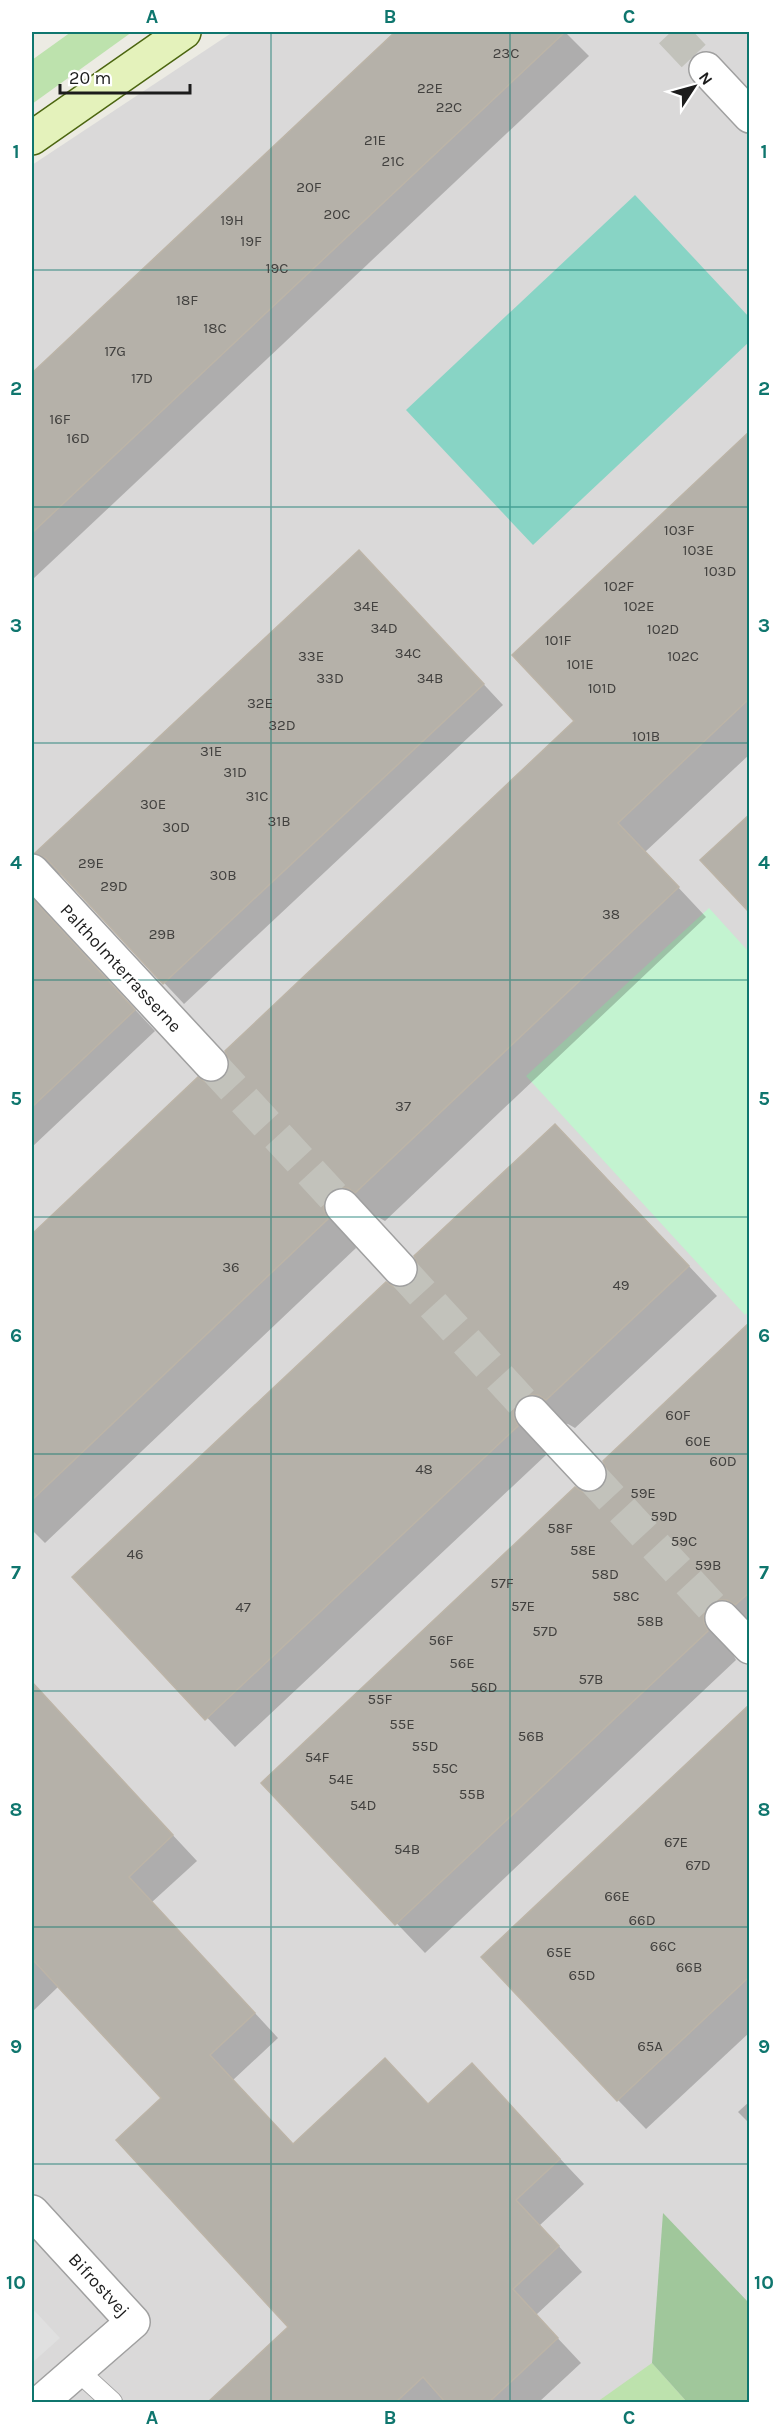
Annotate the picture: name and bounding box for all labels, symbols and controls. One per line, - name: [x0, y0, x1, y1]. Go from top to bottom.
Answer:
- text: A: [146, 5, 159, 28]
- text: B: [384, 5, 396, 28]
- text: C: [623, 5, 635, 28]
- house number: 23C: [493, 44, 519, 62]
- scale bar: [60, 57, 190, 95]
- north arrow: [664, 57, 724, 117]
- text: 20 m: [69, 67, 111, 89]
- text: N: [695, 68, 717, 89]
- house number: 22E: [417, 79, 443, 97]
- house number: 22C: [436, 98, 462, 116]
- house number: 21E: [364, 131, 386, 149]
- text: 1: [12, 140, 20, 163]
- text: 1: [760, 140, 768, 163]
- house number: 21C: [382, 152, 404, 170]
- house number: 20F: [296, 178, 322, 196]
- house number: 20C: [324, 205, 350, 223]
- house number: 19H: [220, 211, 244, 229]
- house number: 19F: [240, 232, 262, 250]
- house number: 19C: [266, 259, 288, 277]
- house number: 18F: [176, 291, 198, 309]
- house number: 18C: [203, 319, 227, 337]
- house number: 17G: [104, 342, 126, 360]
- house number: 17D: [131, 369, 153, 387]
- text: 2: [10, 377, 22, 400]
- text: 2: [758, 377, 770, 400]
- house number: 16F: [49, 410, 71, 428]
- house number: 16D: [66, 429, 90, 447]
- house number: 103F: [664, 521, 694, 539]
- house number: 103E: [682, 541, 714, 559]
- house number: 103D: [704, 562, 736, 580]
- house number: 102F: [604, 577, 634, 595]
- house number: 34E: [353, 597, 379, 615]
- house number: 102E: [624, 597, 654, 615]
- text: 3: [10, 614, 22, 637]
- text: 3: [758, 614, 770, 637]
- house number: 34D: [370, 619, 398, 637]
- house number: 102D: [647, 620, 679, 638]
- house number: 101F: [545, 631, 571, 649]
- house number: 34C: [395, 644, 421, 662]
- house number: 33E: [298, 647, 324, 665]
- house number: 102C: [667, 647, 699, 665]
- house number: 101E: [566, 655, 594, 673]
- house number: 33D: [316, 669, 344, 687]
- house number: 34B: [417, 669, 443, 687]
- house number: 101D: [588, 679, 616, 697]
- house number: 32E: [247, 694, 273, 712]
- house number: 32D: [268, 716, 296, 734]
- house number: 101B: [632, 727, 660, 745]
- house number: 31E: [200, 742, 222, 760]
- house number: 31D: [223, 763, 247, 781]
- house number: 31C: [245, 787, 269, 805]
- house number: 30E: [140, 795, 166, 813]
- house number: 31B: [267, 812, 291, 830]
- house number: 30D: [162, 818, 190, 836]
- text: 4: [10, 851, 22, 874]
- text: 4: [758, 851, 770, 874]
- house number: 29E: [78, 854, 104, 872]
- house number: 30B: [209, 866, 237, 884]
- house number: 29D: [100, 877, 128, 895]
- street label: Paltholmterrasserne: [56, 899, 186, 1037]
- house number: 38: [602, 905, 620, 923]
- house number: 29B: [149, 925, 175, 943]
- text: 5: [10, 1087, 22, 1110]
- text: 5: [758, 1087, 770, 1110]
- house number: 37: [395, 1097, 411, 1115]
- house number: 36: [222, 1258, 240, 1276]
- house number: 49: [612, 1276, 630, 1294]
- text: 6: [10, 1324, 22, 1347]
- text: 6: [758, 1324, 770, 1347]
- house number: 60F: [665, 1406, 691, 1424]
- house number: 60E: [685, 1432, 711, 1450]
- house number: 60D: [709, 1452, 737, 1470]
- house number: 48: [415, 1460, 433, 1478]
- house number: 59E: [630, 1484, 656, 1502]
- house number: 59D: [650, 1507, 678, 1525]
- house number: 58F: [547, 1519, 573, 1537]
- house number: 59C: [671, 1532, 697, 1550]
- house number: 58E: [570, 1541, 596, 1559]
- house number: 46: [127, 1545, 143, 1563]
- house number: 59B: [695, 1556, 721, 1574]
- text: 7: [11, 1561, 21, 1584]
- text: 7: [759, 1561, 769, 1584]
- house number: 58D: [591, 1565, 619, 1583]
- house number: 57F: [490, 1574, 514, 1592]
- house number: 58C: [613, 1587, 639, 1605]
- house number: 57E: [511, 1597, 535, 1615]
- house number: 47: [235, 1598, 251, 1616]
- house number: 58B: [636, 1612, 664, 1630]
- house number: 57D: [532, 1622, 558, 1640]
- house number: 56F: [429, 1631, 454, 1649]
- house number: 56E: [449, 1654, 475, 1672]
- house number: 57B: [579, 1670, 603, 1688]
- house number: 56D: [471, 1678, 497, 1696]
- house number: 55F: [368, 1690, 393, 1708]
- house number: 55E: [389, 1715, 415, 1733]
- house number: 56B: [518, 1727, 544, 1745]
- house number: 55D: [412, 1737, 438, 1755]
- house number: 54F: [305, 1748, 329, 1766]
- house number: 55C: [432, 1759, 458, 1777]
- house number: 54E: [328, 1770, 354, 1788]
- house number: 55B: [459, 1785, 485, 1803]
- house number: 54D: [350, 1796, 376, 1814]
- text: 8: [10, 1798, 22, 1821]
- text: 8: [758, 1798, 770, 1821]
- house number: 67E: [664, 1833, 688, 1851]
- house number: 54B: [394, 1840, 420, 1858]
- house number: 67D: [685, 1856, 711, 1874]
- house number: 66E: [604, 1887, 630, 1905]
- house number: 66D: [628, 1911, 656, 1929]
- house number: 66C: [650, 1937, 676, 1955]
- house number: 65E: [546, 1943, 572, 1961]
- house number: 66B: [676, 1958, 702, 1976]
- house number: 65D: [569, 1966, 595, 1984]
- text: 9: [10, 2035, 22, 2058]
- text: 9: [758, 2035, 770, 2058]
- house number: 65A: [637, 2037, 663, 2055]
- street label: Bifrostvej: [64, 2249, 134, 2321]
- text: 10: [6, 2271, 26, 2294]
- text: 10: [754, 2271, 774, 2294]
- text: A: [146, 2406, 159, 2429]
- text: B: [384, 2406, 396, 2429]
- text: C: [623, 2406, 635, 2429]

